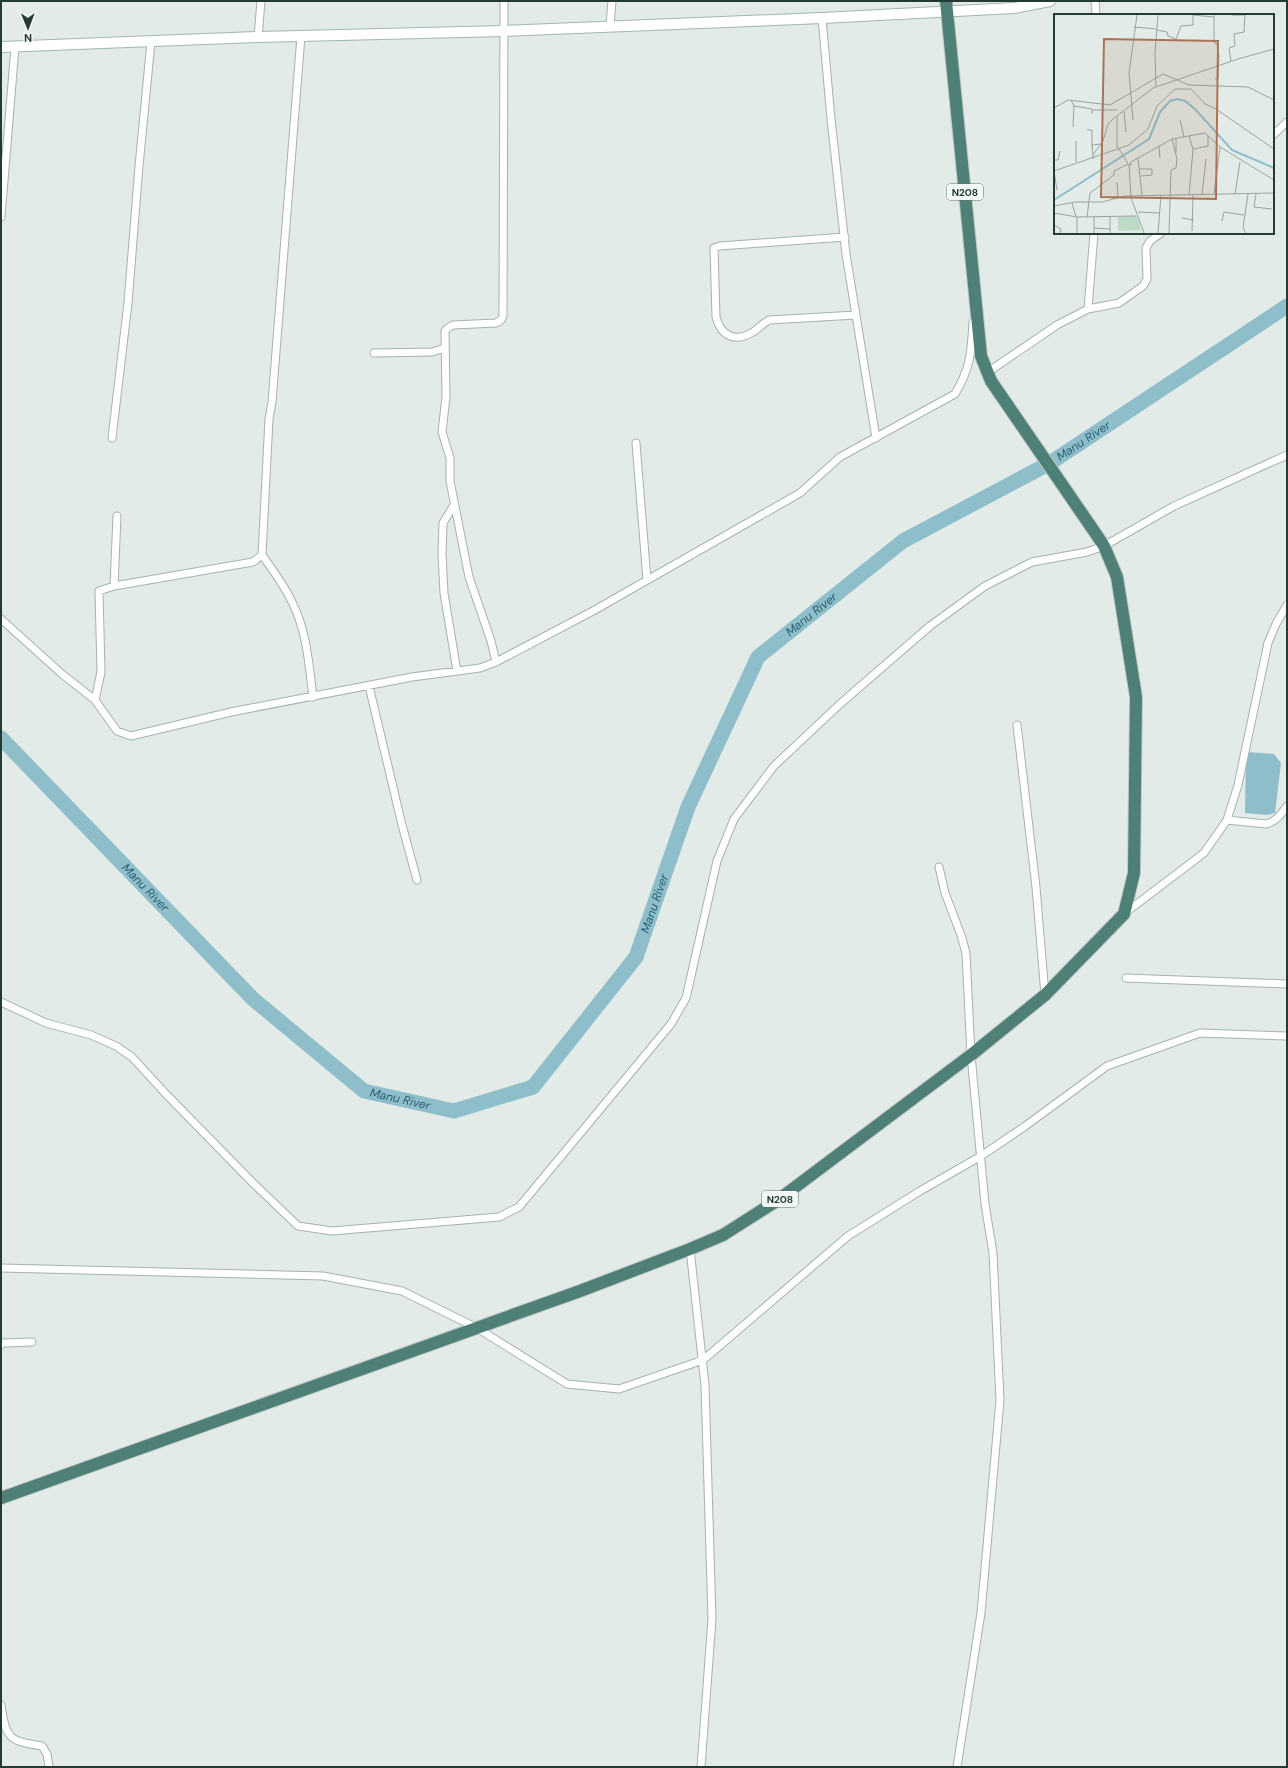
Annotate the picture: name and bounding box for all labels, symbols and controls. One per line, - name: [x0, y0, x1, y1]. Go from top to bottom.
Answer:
- north arrow: [8, 8, 48, 48]
- inset map: [1054, 14, 1274, 234]
- text: N: [24, 31, 32, 45]
- road number: N208: [947, 184, 983, 200]
- water label: Manu River: [1053, 417, 1114, 465]
- water label: Manu River: [782, 589, 841, 640]
- water label: Manu River: [118, 860, 173, 916]
- water label: Manu River: [637, 871, 672, 935]
- water label: Manu River: [368, 1085, 432, 1114]
- road number: N208: [762, 1191, 798, 1207]

